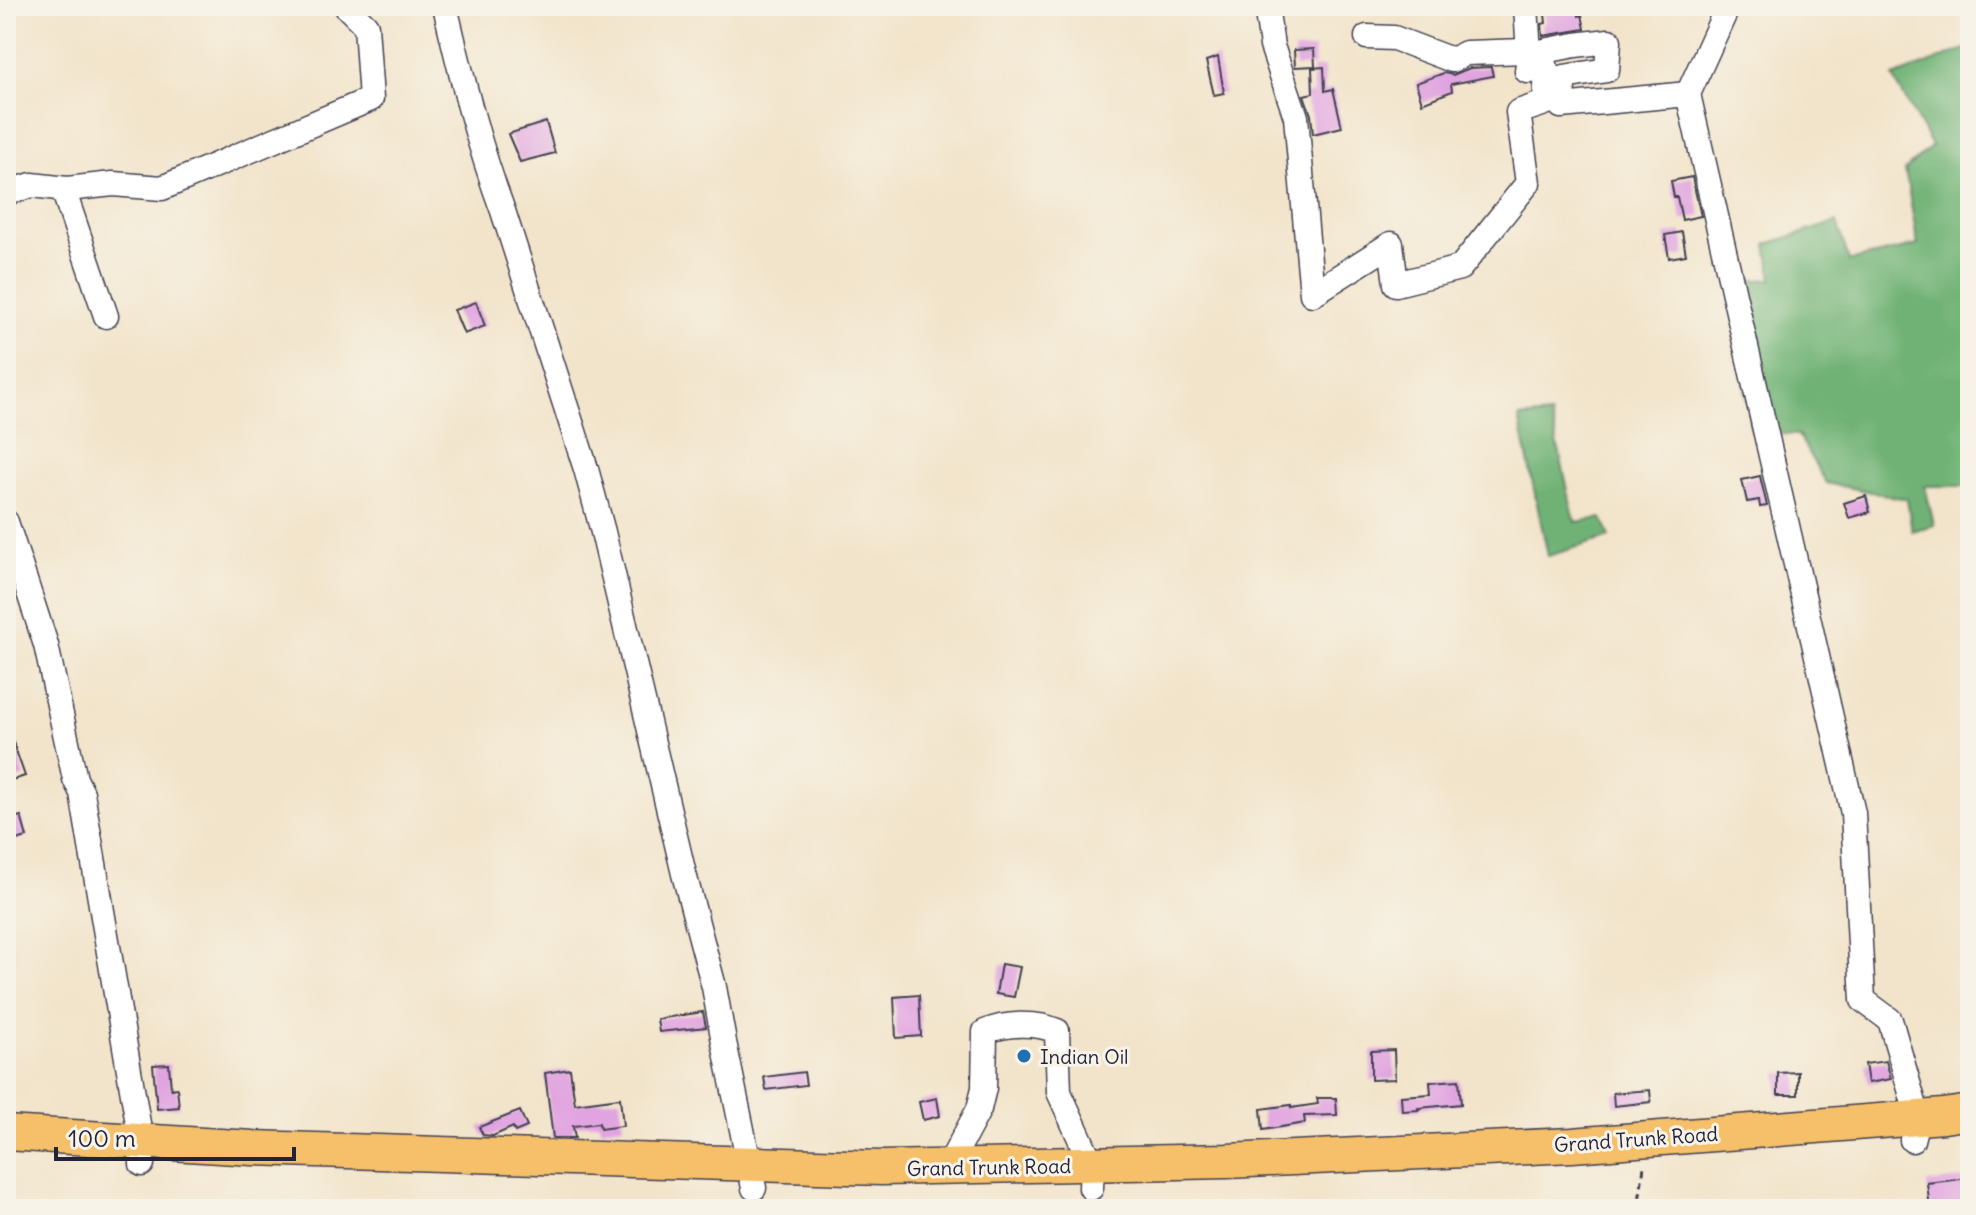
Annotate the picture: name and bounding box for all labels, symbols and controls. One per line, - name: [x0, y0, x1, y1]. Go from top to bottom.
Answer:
- place label: Indian Oil: [1040, 1044, 1129, 1069]
- marker: Indian Oil: [1015, 1047, 1033, 1065]
- scale bar: [56, 1111, 294, 1161]
- street label: Grand Trunk Road: [1553, 1121, 1719, 1157]
- text: 100 m: [68, 1123, 136, 1153]
- street label: Grand Trunk Road: [907, 1153, 1072, 1181]

